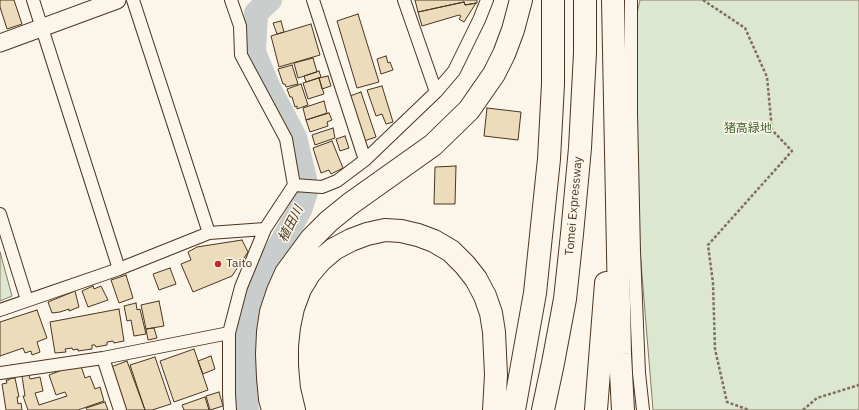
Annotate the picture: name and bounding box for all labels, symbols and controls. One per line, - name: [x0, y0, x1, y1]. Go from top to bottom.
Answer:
- park label: 猪高緑地: [724, 122, 772, 136]
- street label: Tomei Expressway: [562, 156, 586, 256]
- water label: 植田川: [275, 203, 307, 245]
- place label: Taito: [226, 257, 252, 271]
- marker: Taito: [213, 259, 223, 269]

